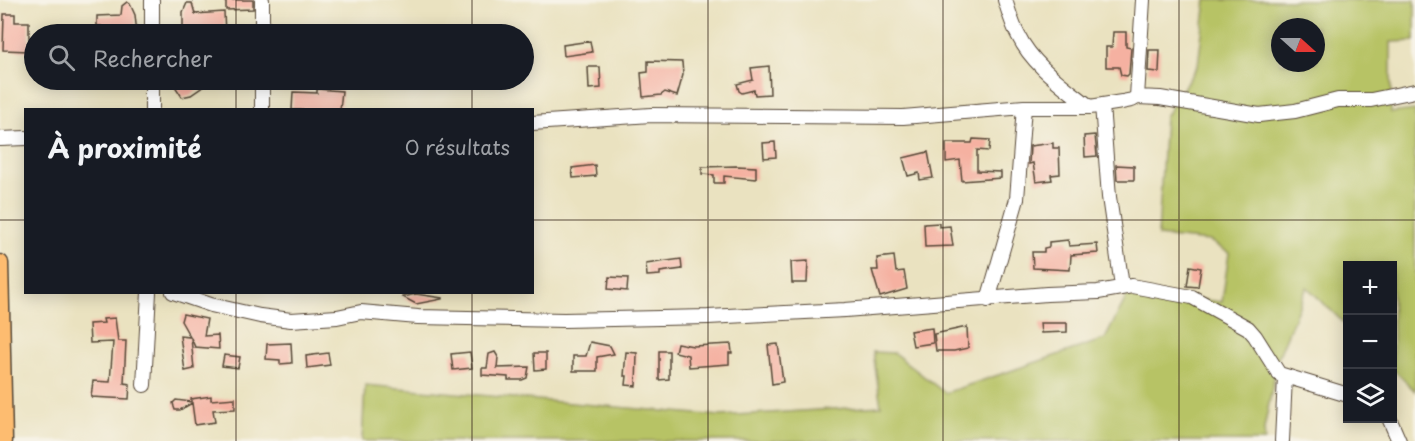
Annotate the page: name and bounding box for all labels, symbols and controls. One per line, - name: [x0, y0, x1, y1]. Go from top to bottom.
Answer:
- north arrow: [1271, 18, 1325, 72]
- search box: [24, 24, 534, 90]
- icon: search: [45, 41, 78, 74]
- text: Rechercher: [93, 41, 212, 74]
- text: À proximité: [48, 128, 202, 167]
- text: 0 résultats: [405, 132, 510, 162]
- map controls: [1343, 261, 1397, 423]
- button: +: [1343, 261, 1397, 315]
- button: −: [1343, 315, 1397, 369]
- button: layers: [1343, 369, 1397, 423]

